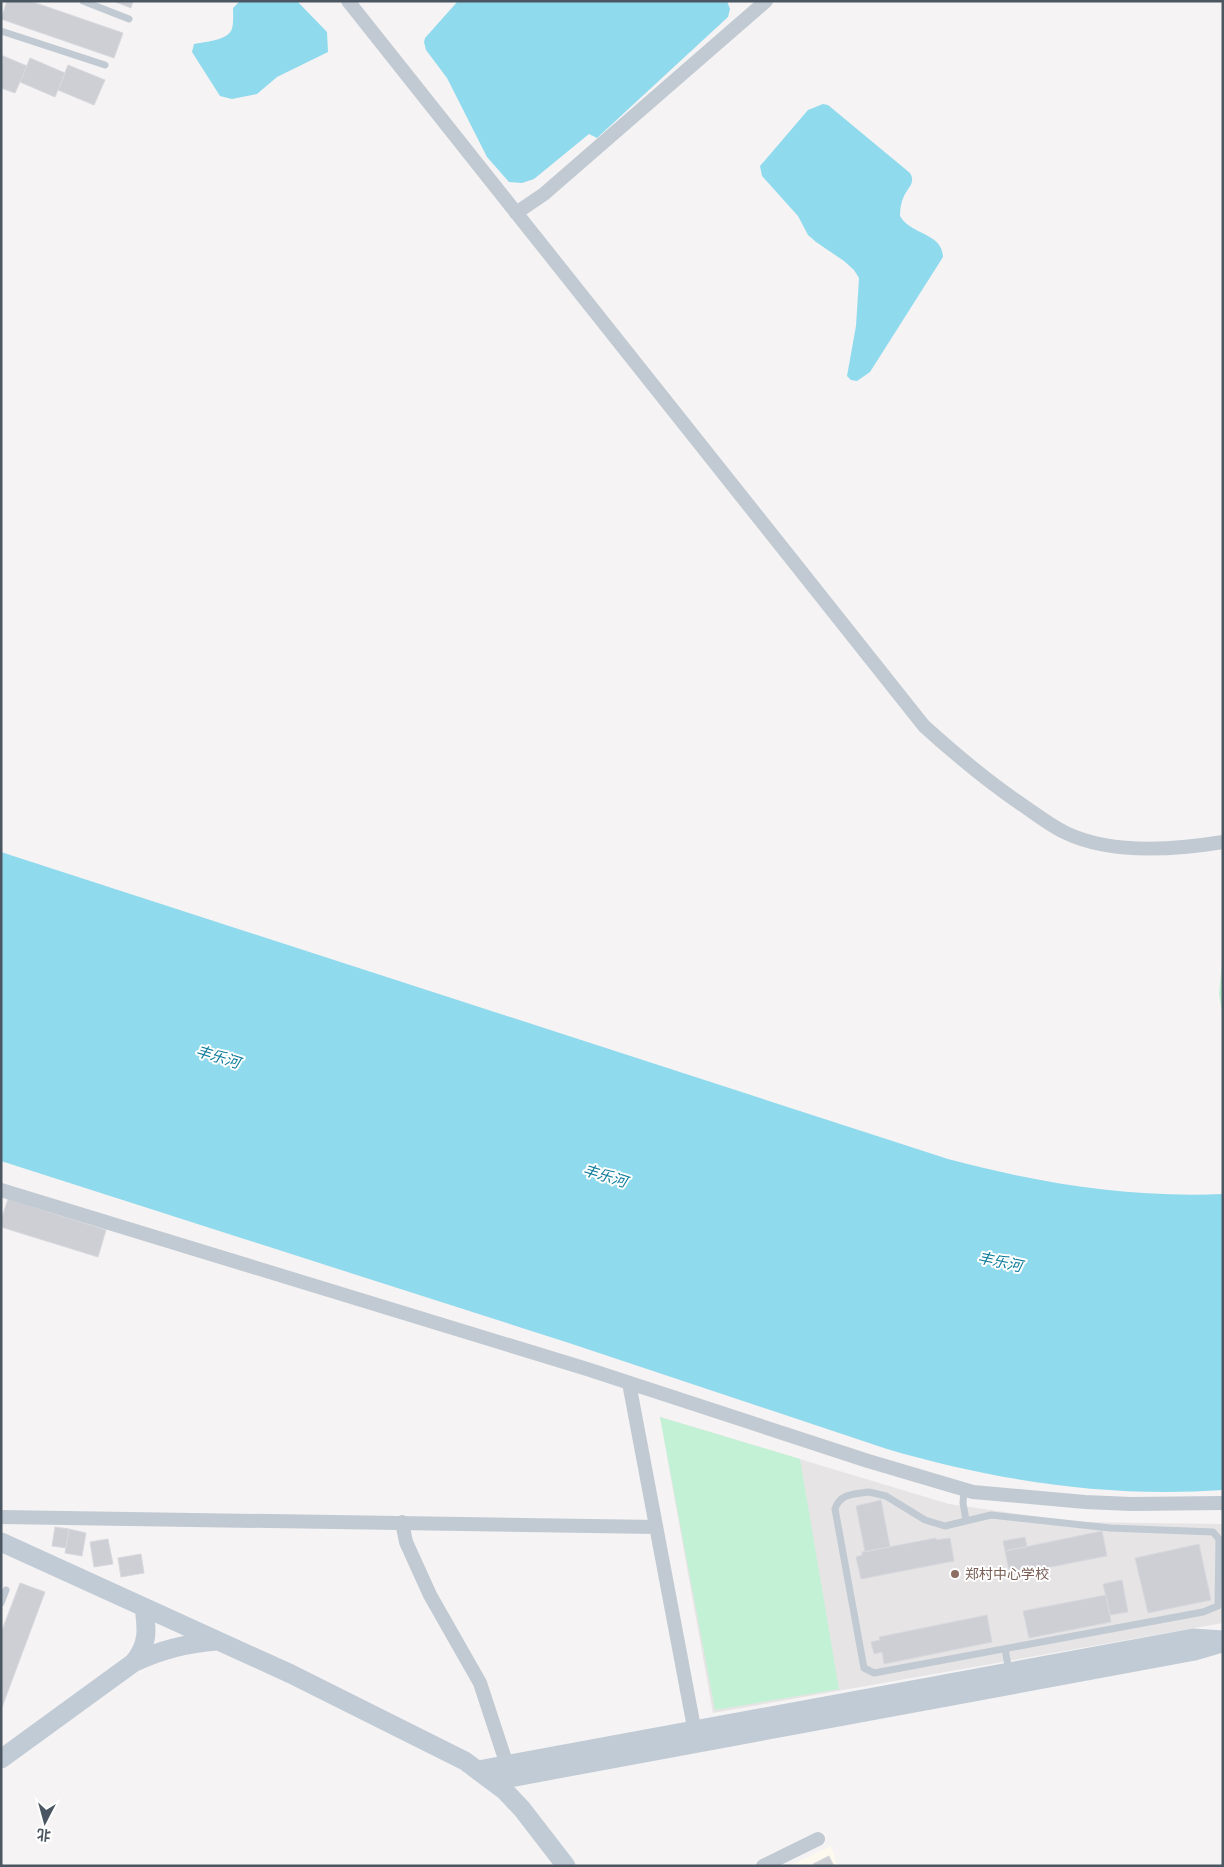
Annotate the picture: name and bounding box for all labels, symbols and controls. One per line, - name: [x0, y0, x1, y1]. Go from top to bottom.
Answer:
- water label: 丰乐河: [194, 1042, 245, 1072]
- water label: 丰乐河: [581, 1161, 632, 1191]
- water label: 丰乐河: [976, 1249, 1027, 1275]
- place label: 郑村中心学校: [965, 1566, 1049, 1582]
- marker: 郑村中心学校: [949, 1568, 961, 1580]
- north arrow: [20, 1797, 70, 1847]
- text: 北: [36, 1826, 51, 1844]

